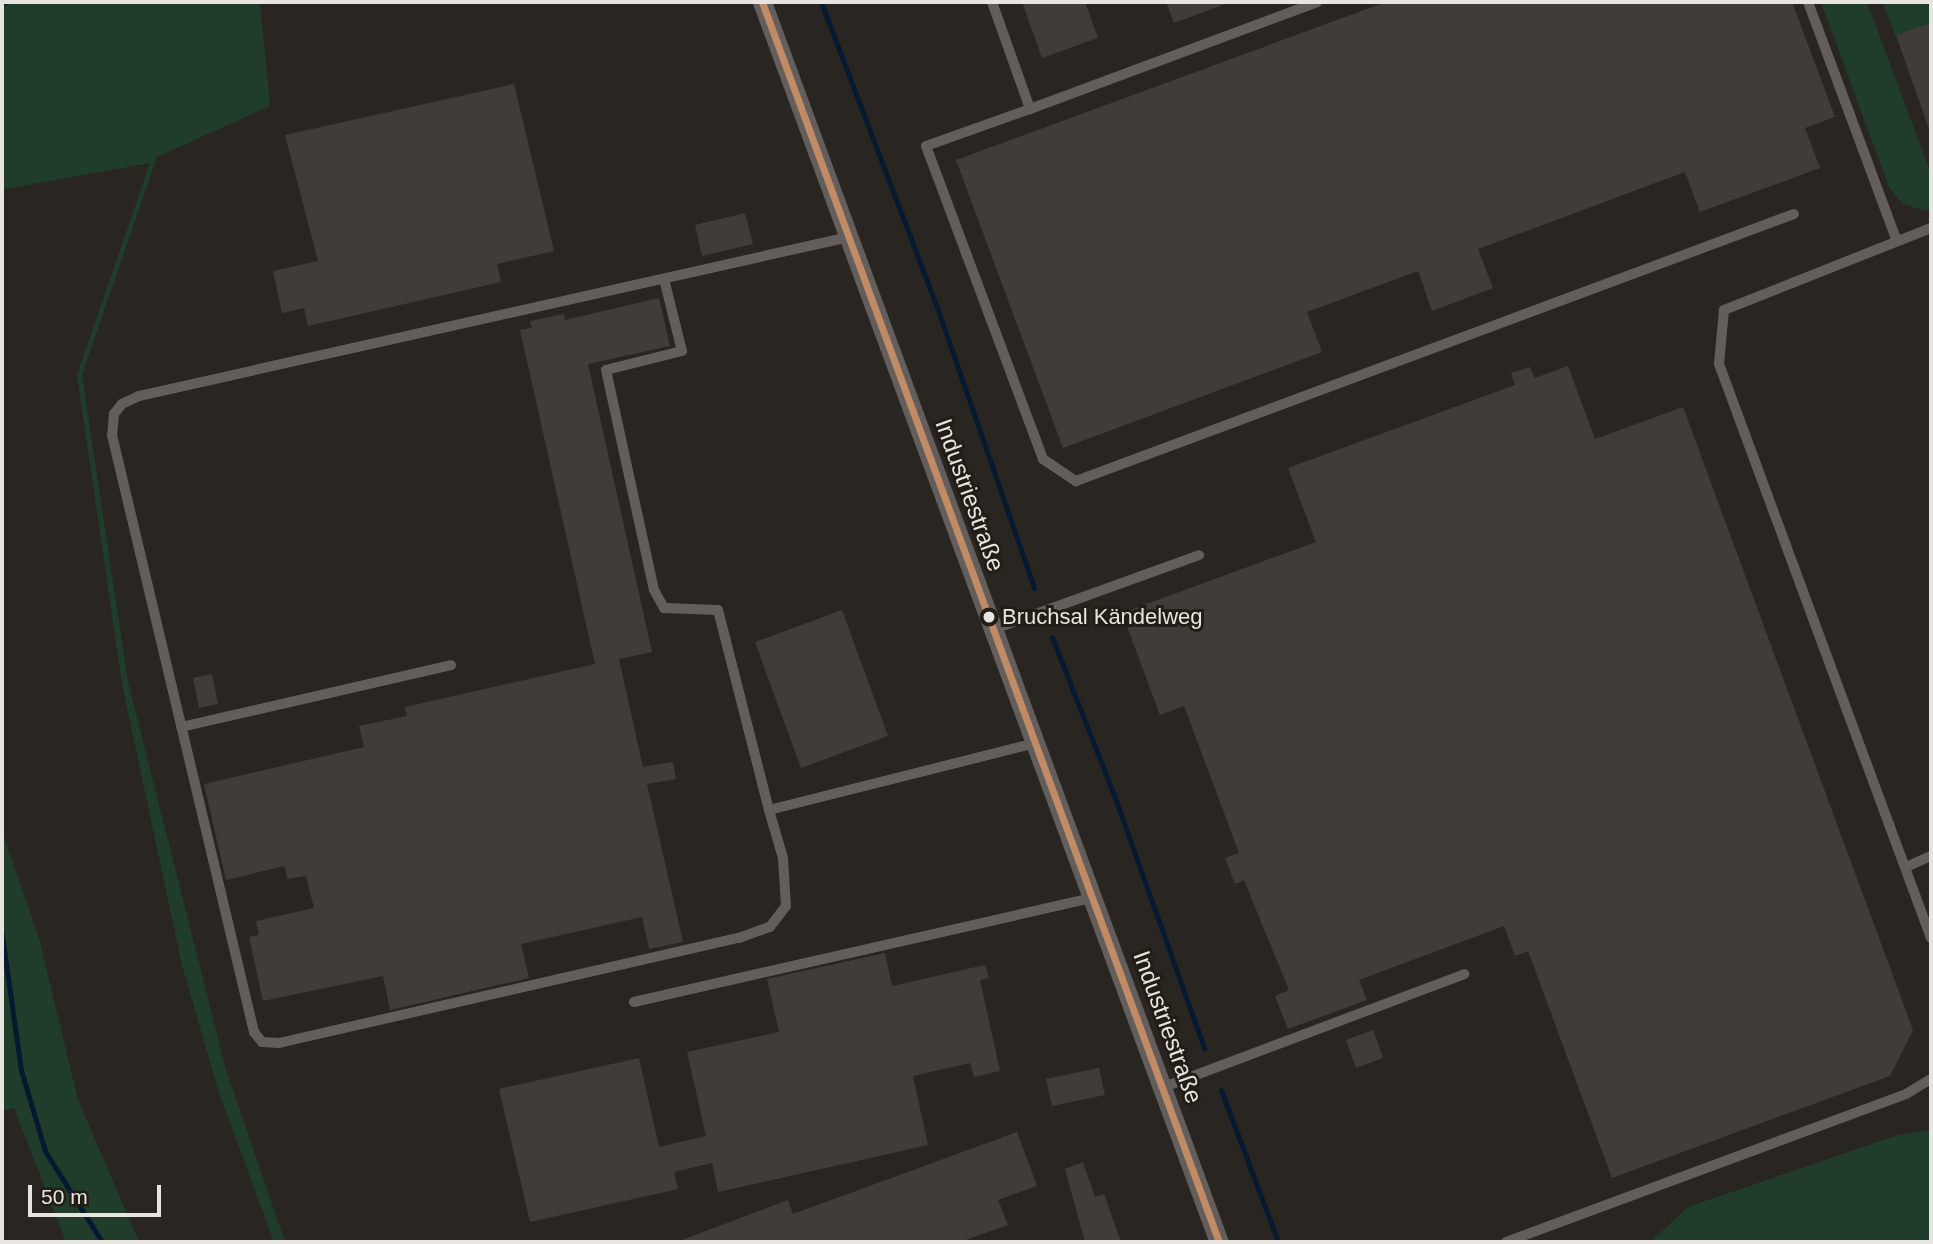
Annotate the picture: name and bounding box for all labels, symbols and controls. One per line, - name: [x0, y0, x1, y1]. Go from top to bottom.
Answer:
- street label: Industriestraße: [929, 415, 1011, 575]
- place label: Bruchsal Kändelweg: [1002, 604, 1203, 630]
- marker: Bruchsal Kändelweg: [982, 610, 996, 624]
- street label: Industriestraße: [1127, 947, 1209, 1107]
- scale bar: [32, 1170, 164, 1214]
- text: 50 m: [41, 1185, 88, 1208]

